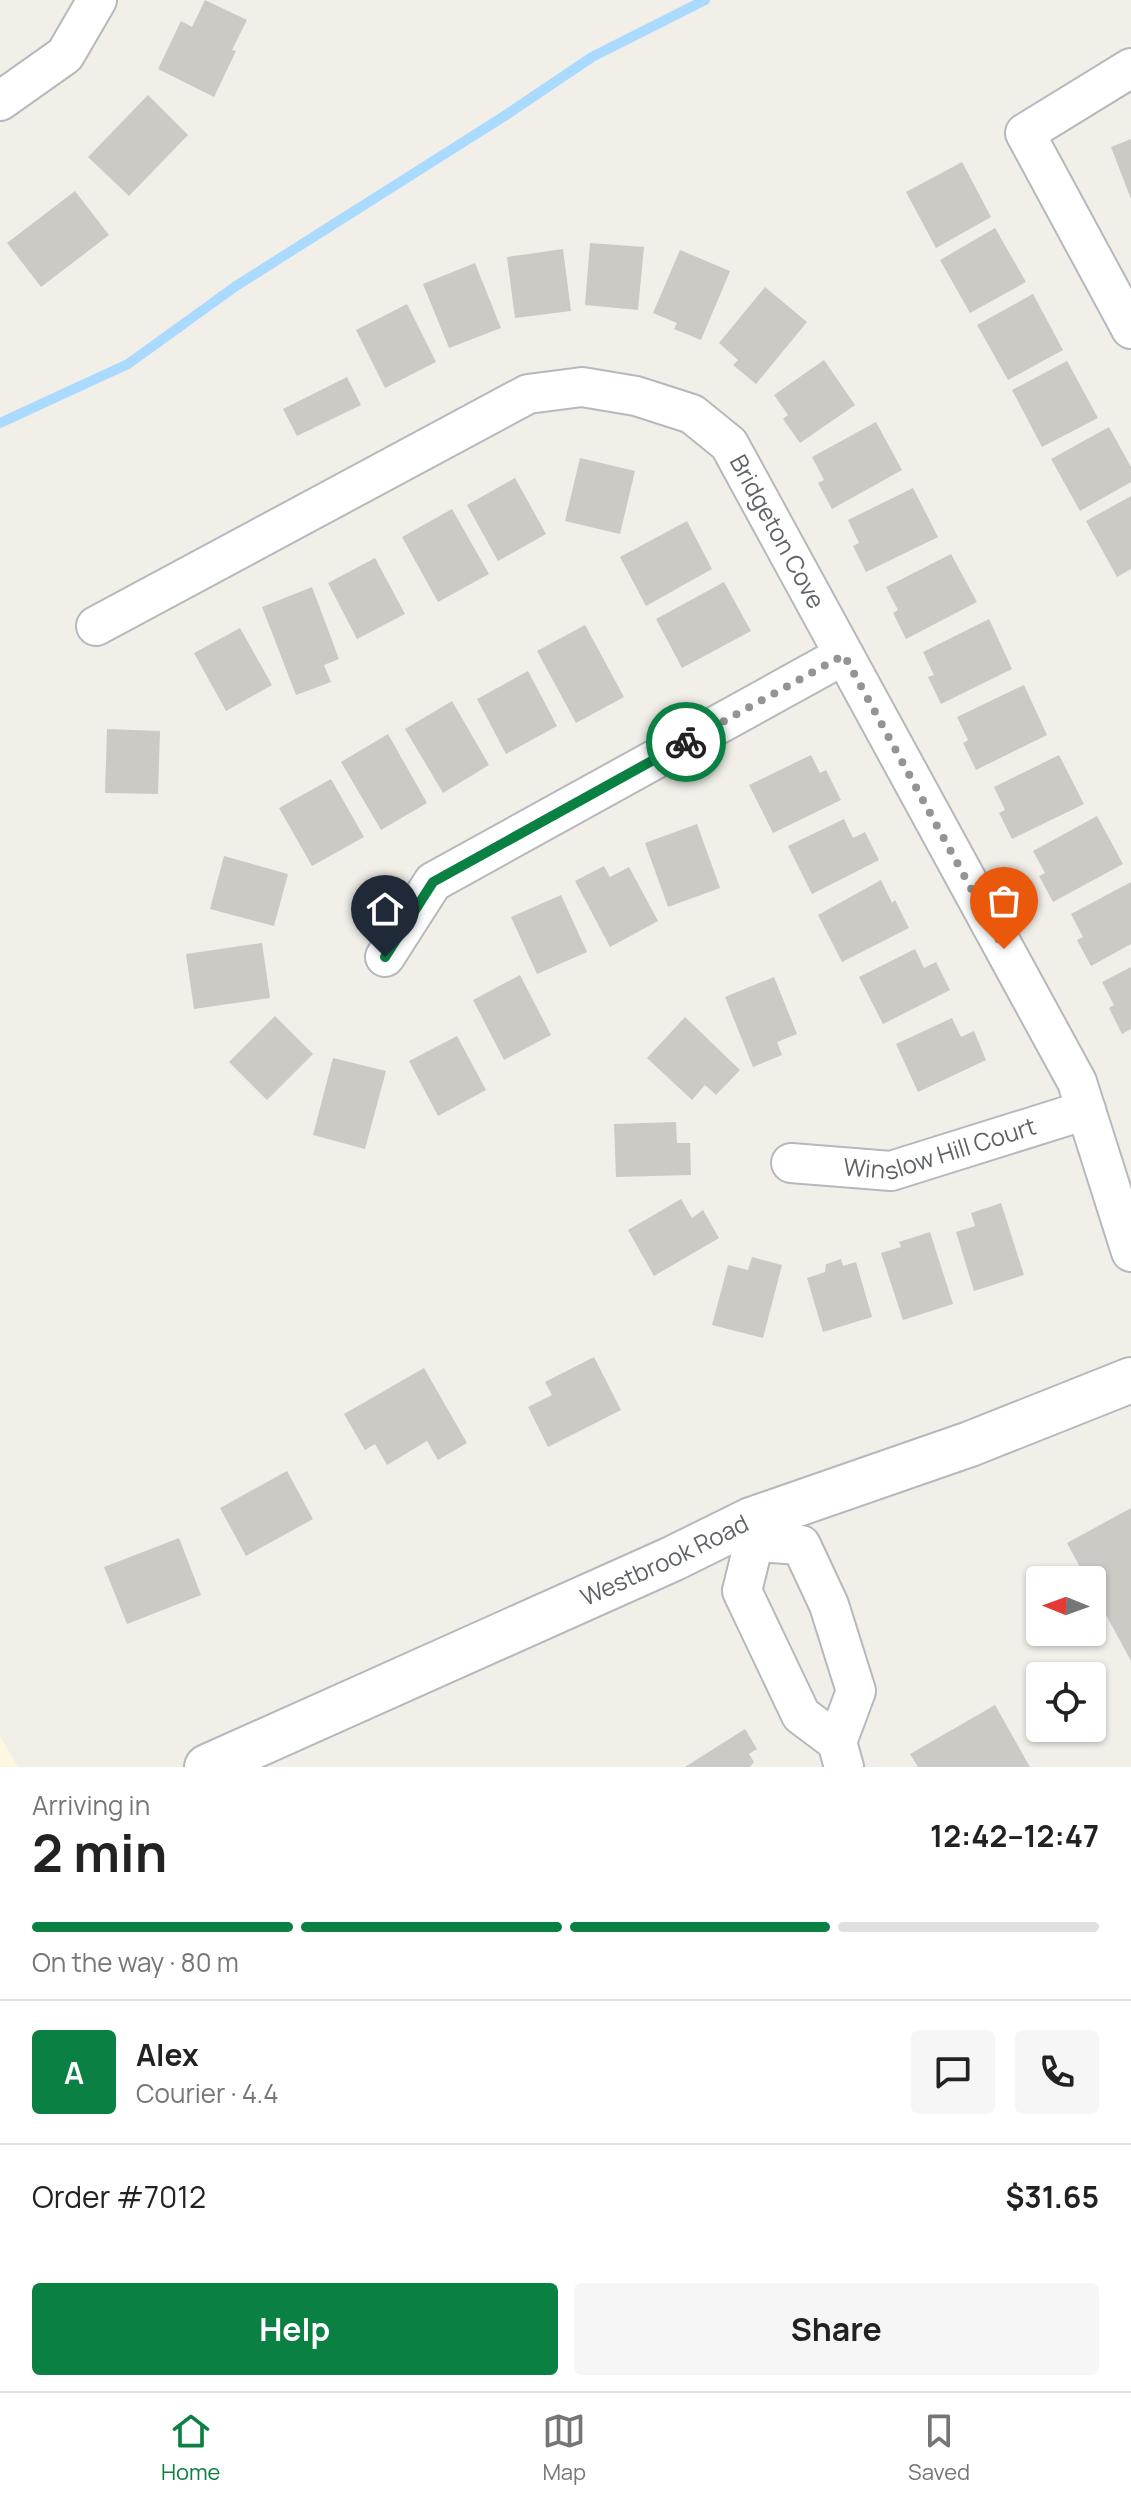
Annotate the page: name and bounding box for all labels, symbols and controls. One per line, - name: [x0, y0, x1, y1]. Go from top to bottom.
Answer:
- street label: Bridgeton Cove: [723, 448, 834, 614]
- courier: [646, 702, 726, 782]
- icon: bike: [664, 720, 708, 764]
- pin: [970, 867, 1038, 949]
- pin: [351, 875, 419, 957]
- icon: bag: [982, 879, 1026, 923]
- icon: home: [363, 887, 407, 931]
- street label: Winslow Hill Court: [842, 1109, 1040, 1187]
- street label: Westbrook Road: [575, 1506, 754, 1613]
- north arrow: [1026, 1566, 1106, 1646]
- map controls: [1026, 1566, 1106, 1742]
- button: locate: [1026, 1662, 1106, 1742]
- text: Arriving in: [32, 1787, 150, 1823]
- text: 12:42–12:47: [930, 1815, 1099, 1856]
- text: 2 min: [32, 1817, 167, 1888]
- text: On the way · 80 m: [32, 1944, 239, 1980]
- button: chat: [911, 2030, 995, 2114]
- button: phone: [1015, 2030, 1099, 2114]
- text: Alex: [136, 2034, 199, 2075]
- text: A: [64, 2052, 84, 2093]
- text: Courier · 4.4: [136, 2075, 278, 2111]
- text: Order #7012: [32, 2176, 206, 2217]
- text: $31.65: [1005, 2176, 1099, 2217]
- button: Help: [32, 2283, 558, 2375]
- button: Share: [574, 2283, 1099, 2375]
- tab: Home: [161, 2409, 220, 2487]
- tab: Map: [542, 2409, 586, 2487]
- tab: Saved: [908, 2409, 970, 2487]

